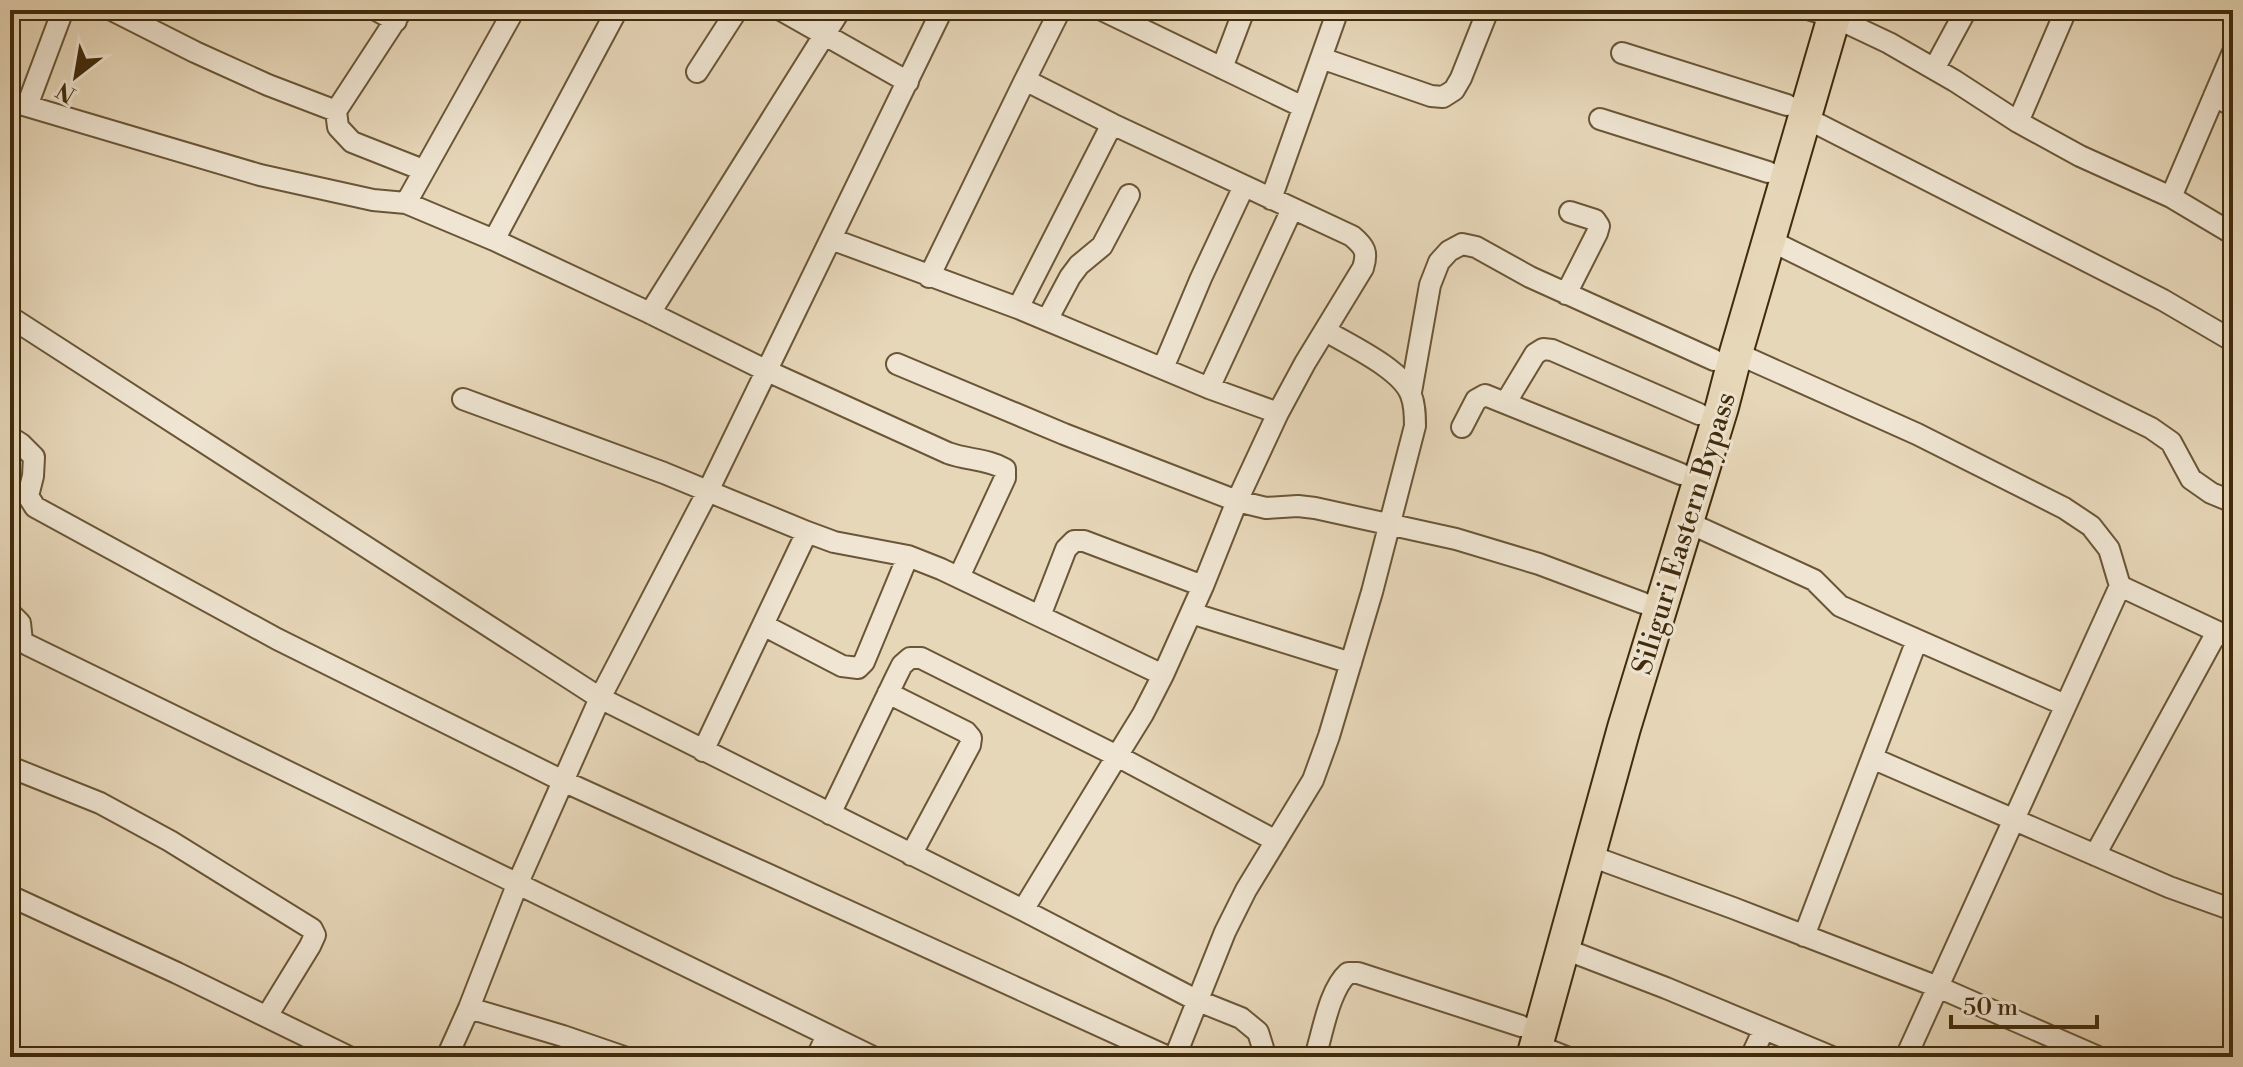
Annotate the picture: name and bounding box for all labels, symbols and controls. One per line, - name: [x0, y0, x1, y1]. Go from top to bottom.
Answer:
- north arrow: [36, 36, 116, 116]
- text: N: [52, 75, 81, 108]
- street label: Siliguri Eastern Bypass: [1625, 388, 1744, 679]
- scale bar: [1951, 979, 2097, 1029]
- text: 50 m: [1963, 993, 2018, 1023]

